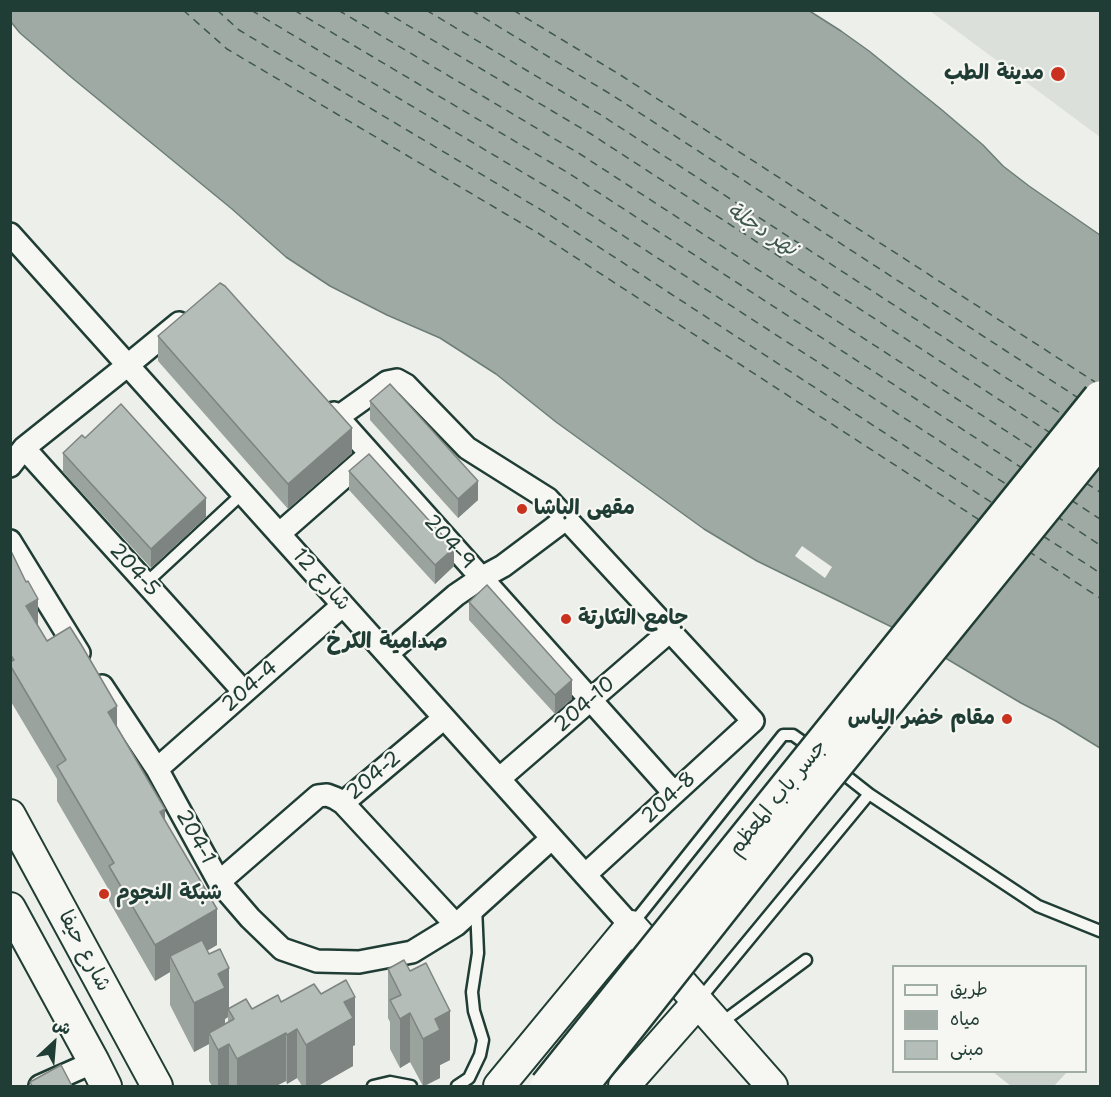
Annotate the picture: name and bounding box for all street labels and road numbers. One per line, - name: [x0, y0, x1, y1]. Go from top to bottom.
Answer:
- street label: 204-9: [418, 509, 480, 575]
- street label: 204-5: [103, 538, 165, 602]
- street label: شارع 12: [287, 544, 355, 616]
- street label: 204-4: [217, 656, 283, 718]
- street label: 204-10: [549, 672, 621, 738]
- street label: جسر باب المعظم: [723, 735, 833, 861]
- street label: 204-2: [341, 746, 407, 806]
- street label: 204-8: [636, 766, 702, 830]
- street label: 204-1: [170, 805, 220, 869]
- street label: شارع حيفا: [52, 906, 116, 996]

